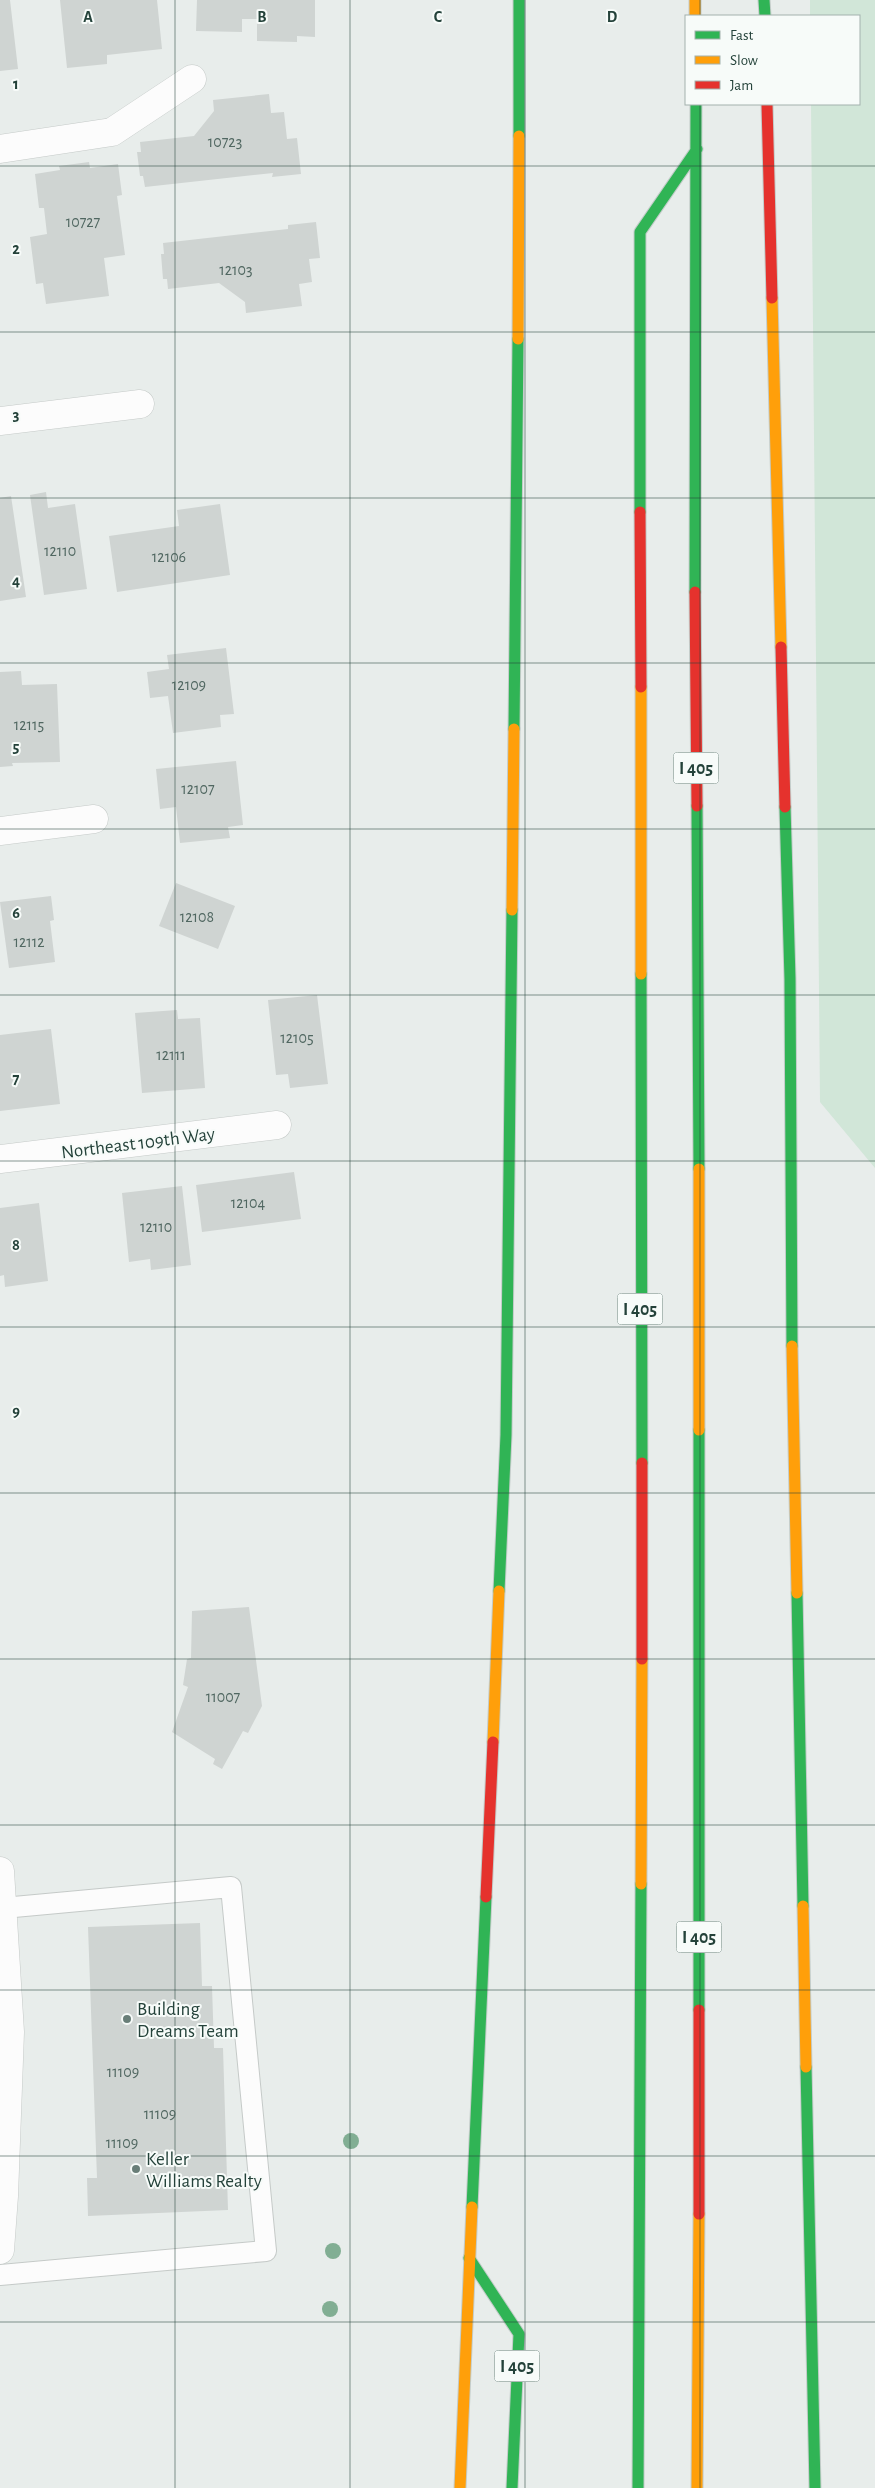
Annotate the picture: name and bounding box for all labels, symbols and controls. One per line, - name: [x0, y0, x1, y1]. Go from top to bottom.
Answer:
- text: A: [83, 9, 93, 25]
- text: B: [257, 9, 267, 25]
- text: C: [434, 9, 443, 25]
- text: D: [607, 9, 618, 25]
- legend: [685, 15, 860, 105]
- text: Fast: [730, 28, 754, 43]
- text: Slow: [730, 53, 758, 68]
- text: 1: [13, 76, 19, 92]
- text: Jam: [730, 78, 753, 93]
- house number: 10723: [208, 134, 242, 150]
- house number: 10727: [66, 214, 101, 230]
- text: 2: [12, 241, 20, 257]
- house number: 12103: [219, 262, 253, 278]
- text: 3: [13, 407, 20, 423]
- house number: 12110: [44, 543, 76, 559]
- house number: 12106: [152, 549, 186, 565]
- text: 4: [12, 573, 20, 589]
- house number: 12109: [172, 677, 206, 693]
- house number: 12115: [14, 717, 44, 733]
- text: 5: [13, 739, 20, 755]
- road number: I 405: [674, 752, 718, 784]
- house number: 12107: [181, 781, 215, 797]
- text: 6: [12, 905, 20, 921]
- house number: 12108: [180, 909, 214, 925]
- house number: 12112: [13, 934, 45, 950]
- house number: 12105: [280, 1030, 314, 1046]
- house number: 12111: [156, 1047, 186, 1063]
- text: 7: [13, 1071, 20, 1087]
- street label: Northeast 109th Way: [60, 1125, 216, 1162]
- house number: 12104: [231, 1195, 266, 1211]
- house number: 12110: [140, 1219, 172, 1235]
- text: 8: [12, 1237, 20, 1253]
- road number: I 405: [618, 1294, 662, 1325]
- text: 9: [12, 1403, 20, 1419]
- house number: 11007: [206, 1689, 241, 1705]
- road number: I 405: [676, 1921, 722, 1952]
- place label: Building Dreams Team: [137, 2000, 239, 2041]
- marker: Building Dreams Team: [121, 2013, 133, 2025]
- house number: 11109: [107, 2064, 139, 2080]
- house number: 11109: [144, 2106, 176, 2122]
- house number: 11109: [106, 2135, 138, 2151]
- place label: Keller Williams Realty: [146, 2150, 262, 2191]
- marker: Keller Williams Realty: [130, 2163, 142, 2175]
- road number: I 405: [494, 2350, 540, 2382]

